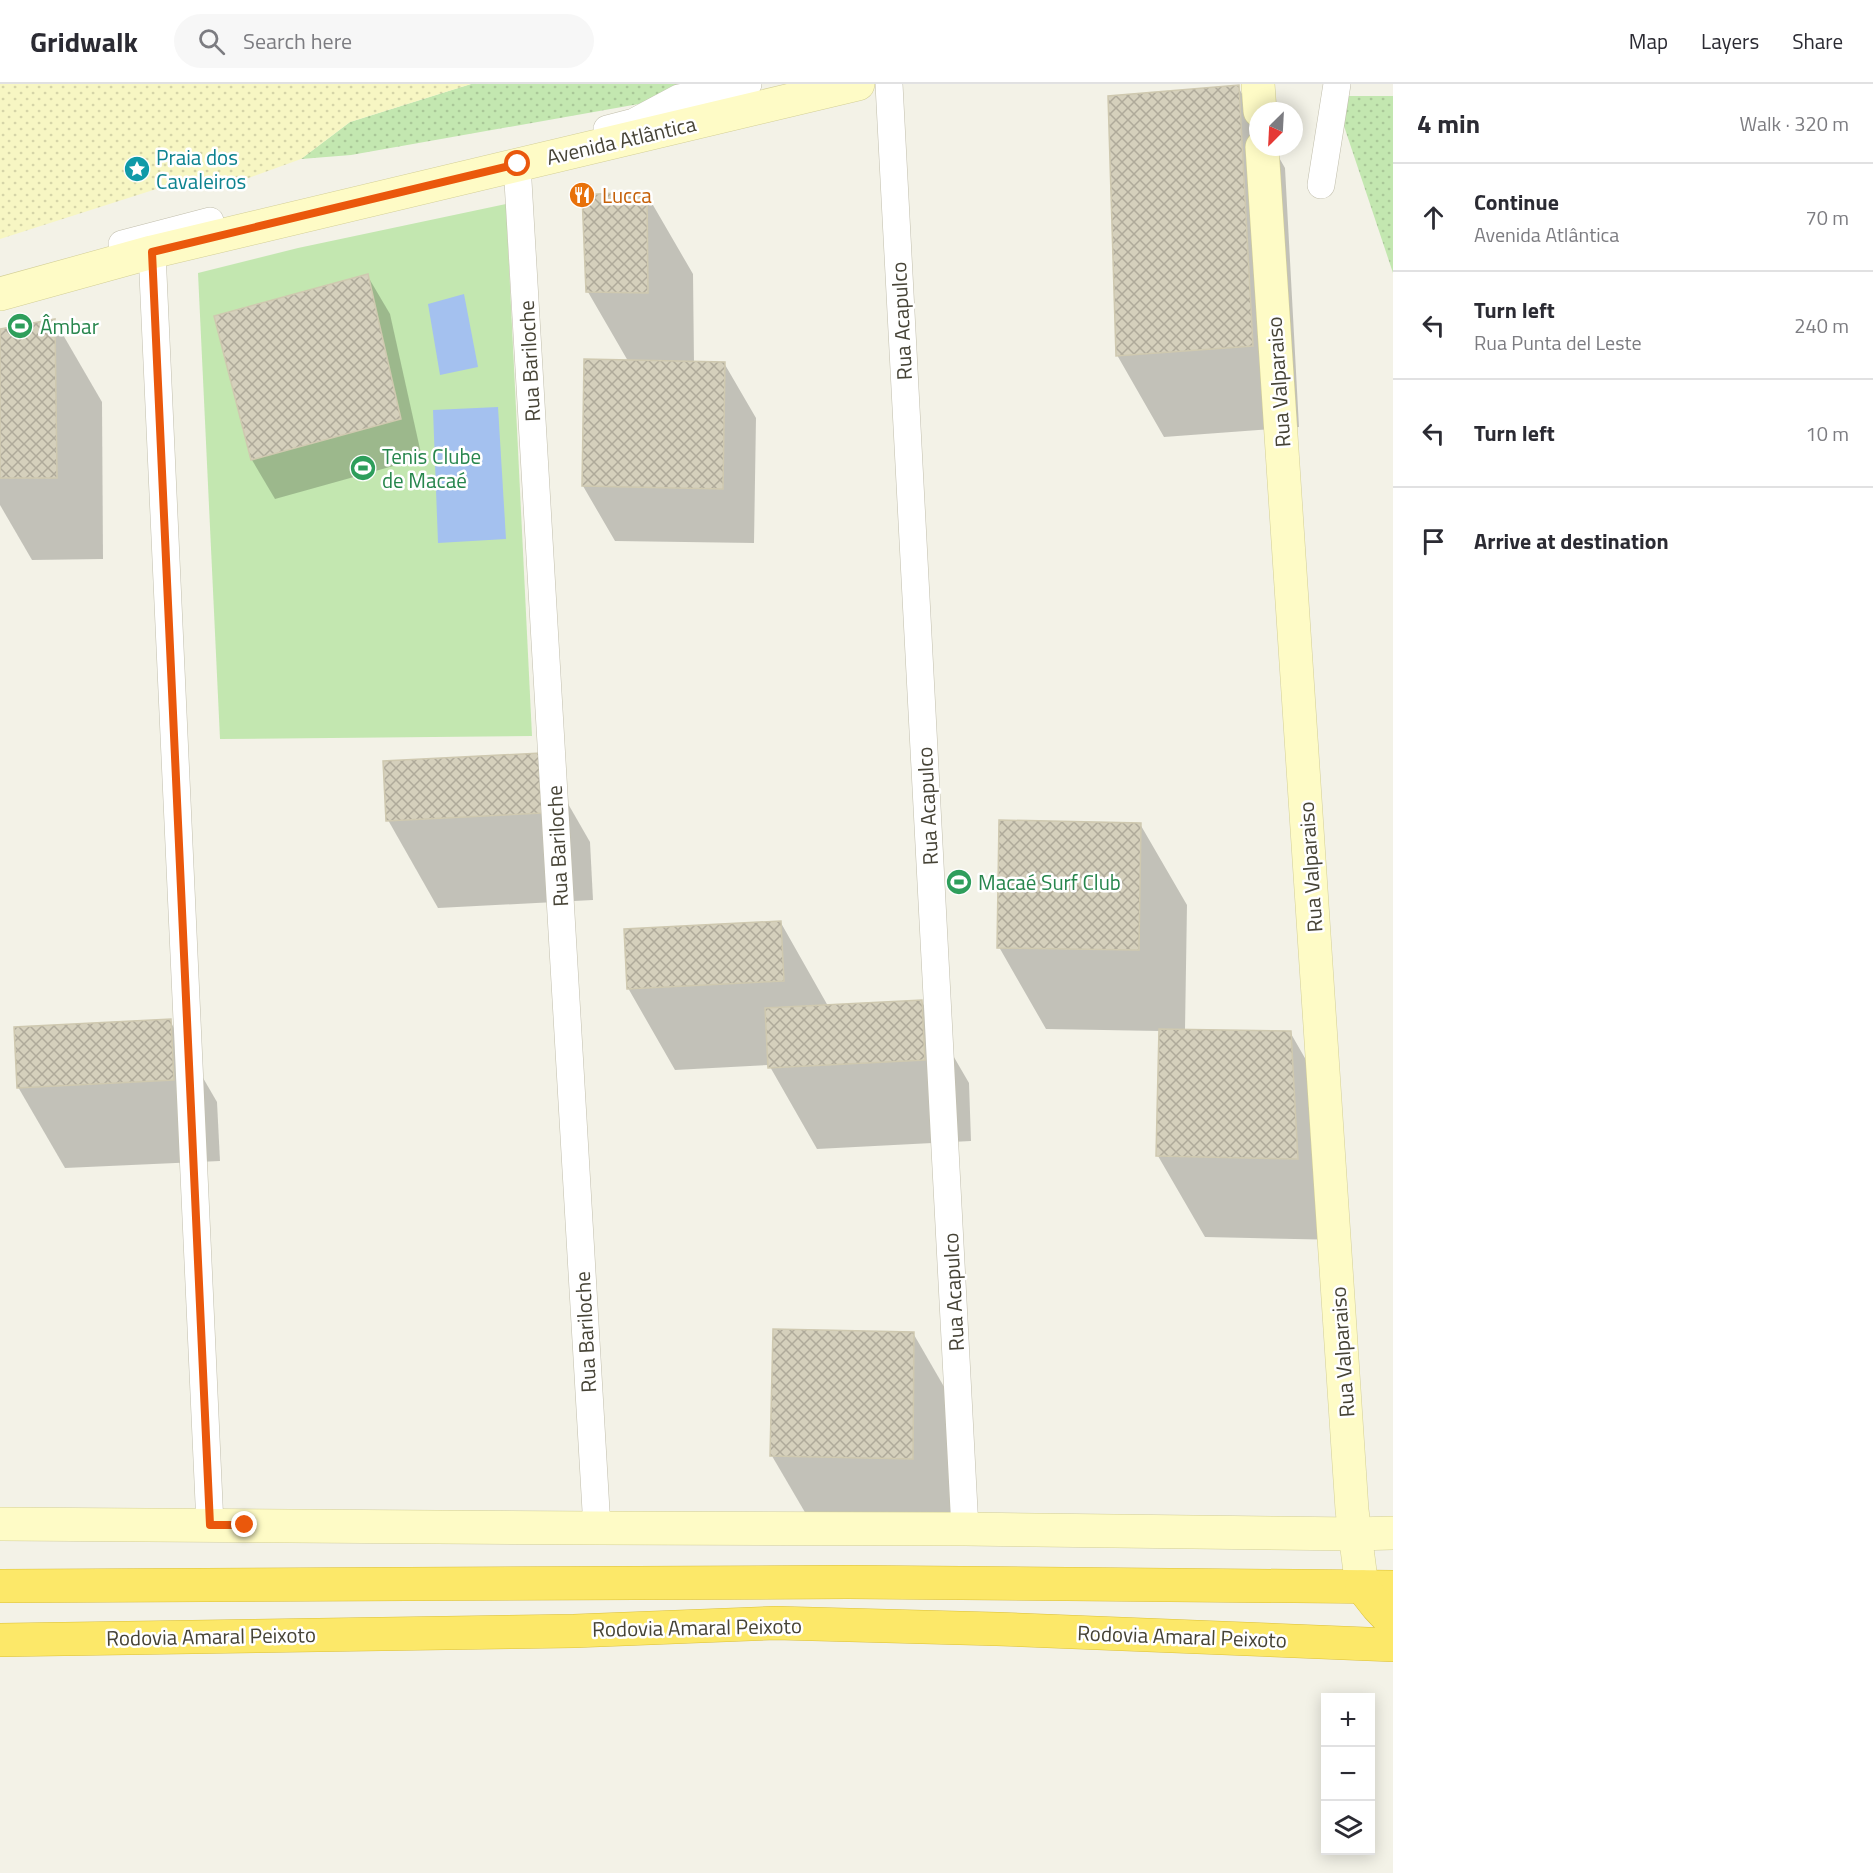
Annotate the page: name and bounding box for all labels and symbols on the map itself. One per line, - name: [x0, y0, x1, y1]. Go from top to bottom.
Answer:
- north arrow: [1249, 102, 1303, 156]
- street label: Avenida Atlântica: [543, 107, 699, 173]
- place label: Praia dos Cavaleiros: [156, 141, 246, 197]
- route start: [504, 150, 530, 176]
- place icon: Praia dos Cavaleiros: [122, 154, 152, 184]
- place label: Lucca: [602, 179, 652, 211]
- restaurant icon: Lucca: [567, 180, 597, 210]
- street label: Rua Acapulco: [882, 261, 920, 381]
- street label: Rua Bariloche: [510, 300, 548, 422]
- place label: Âmbar: [40, 310, 99, 342]
- sports icon: Âmbar: [5, 311, 35, 341]
- street label: Rua Valparaiso: [1257, 316, 1299, 448]
- place label: Tenis Clube de Macaé: [382, 440, 481, 496]
- sports icon: Tenis Clube de Macaé: [348, 453, 378, 483]
- street label: Rua Acapulco: [908, 746, 946, 866]
- street label: Rua Bariloche: [538, 785, 576, 907]
- street label: Rua Valparaiso: [1289, 801, 1331, 933]
- place label: Macaé Surf Club: [978, 866, 1121, 898]
- sports icon: Macaé Surf Club: [944, 867, 974, 897]
- street label: Rua Acapulco: [934, 1232, 972, 1352]
- street label: Rua Bariloche: [566, 1271, 604, 1393]
- street label: Rua Valparaiso: [1321, 1286, 1363, 1418]
- route end: [231, 1511, 257, 1537]
- street label: Rodovia Amaral Peixoto: [592, 1609, 802, 1645]
- street label: Rodovia Amaral Peixoto: [1077, 1616, 1287, 1656]
- street label: Rodovia Amaral Peixoto: [106, 1618, 316, 1654]

